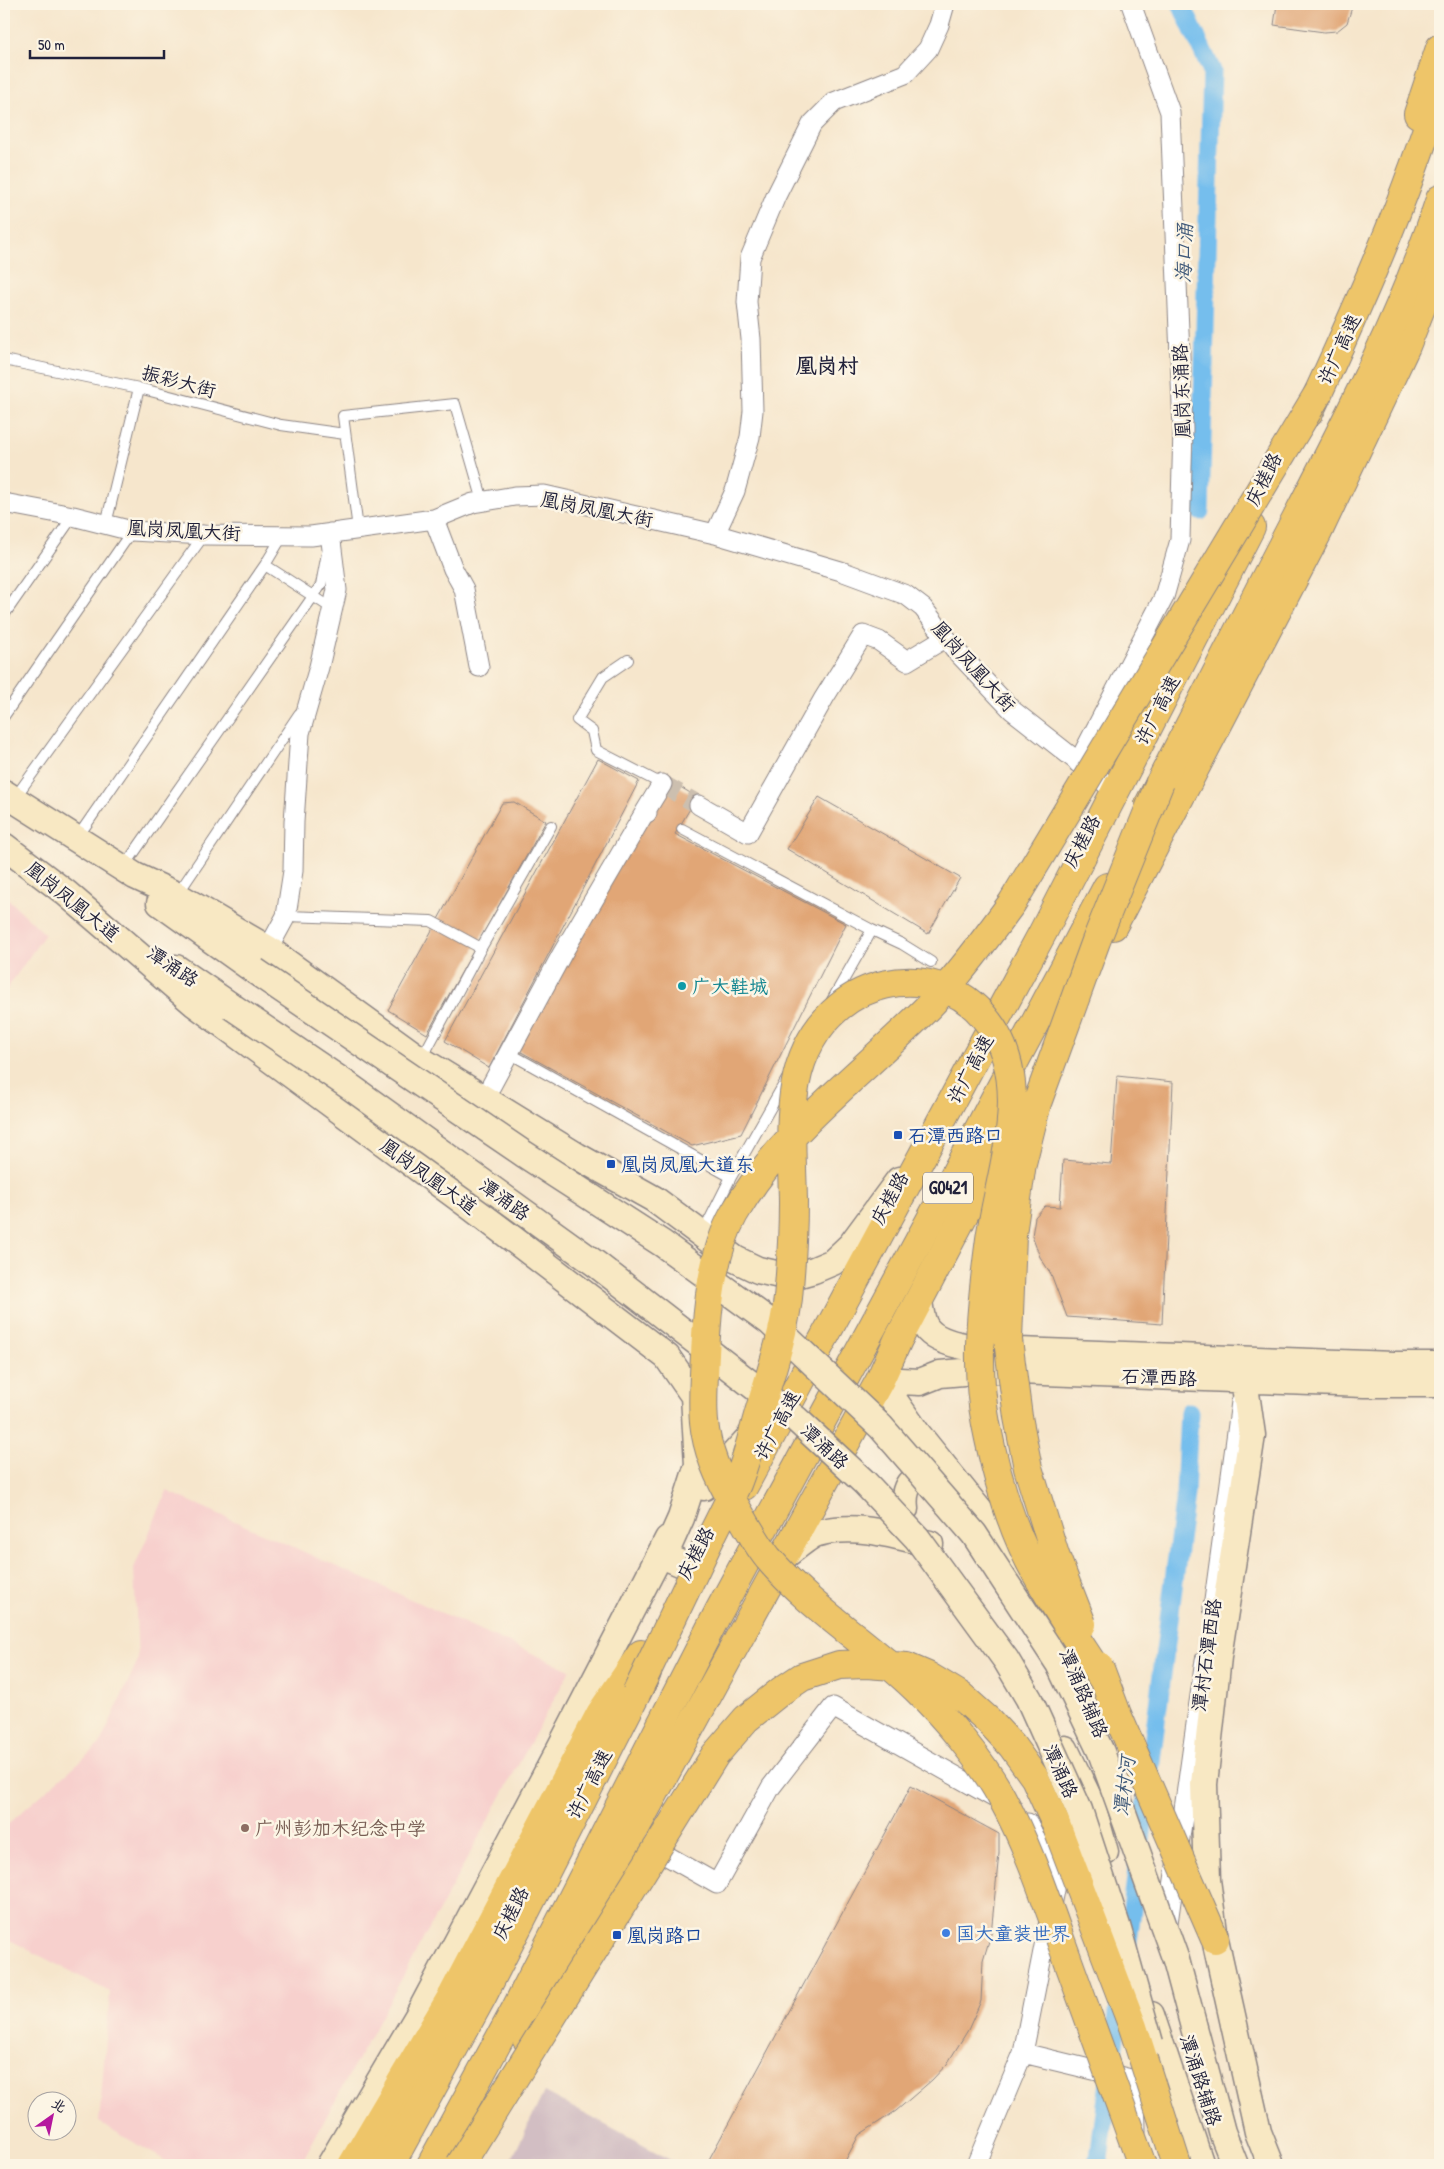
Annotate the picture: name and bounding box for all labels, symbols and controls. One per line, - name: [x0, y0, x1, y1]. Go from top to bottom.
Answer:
- scale bar: [30, 28, 164, 60]
- text: 50 m: [38, 34, 65, 55]
- water label: 海口涌: [1169, 222, 1198, 283]
- street label: 许广高速: [1311, 309, 1367, 389]
- street label: 凰岗东涌路: [1166, 343, 1196, 439]
- district label: 凰岗村: [796, 351, 859, 380]
- street label: 振彩大街: [139, 359, 219, 403]
- street label: 庆槎路: [1238, 448, 1288, 510]
- street label: 凰岗凤凰大街: [539, 485, 655, 533]
- street label: 凰岗凤凰大街: [126, 514, 242, 546]
- street label: 凰岗凤凰大街: [926, 615, 1022, 717]
- street label: 许广高速: [1128, 670, 1186, 750]
- street label: 庆槎路: [1056, 810, 1106, 872]
- street label: 凰岗凤凰大道: [21, 855, 125, 947]
- street label: 潭涌路: [142, 939, 204, 993]
- place label: 广大鞋城: [692, 973, 768, 999]
- marker: 广大鞋城: [676, 980, 688, 992]
- street label: 许广高速: [941, 1029, 999, 1109]
- place label: 石潭西路口: [908, 1122, 1003, 1148]
- marker: 石潭西路口: [892, 1129, 904, 1141]
- street label: 凰岗凤凰大道: [375, 1132, 483, 1220]
- place label: 凰岗凤凰大道东: [621, 1151, 754, 1177]
- marker: 凰岗凤凰大道东: [605, 1158, 617, 1170]
- street label: 庆槎路: [864, 1167, 914, 1229]
- street label: 潭涌路: [474, 1172, 536, 1226]
- road number: G0421: [923, 1172, 973, 1204]
- street label: 石潭西路: [1121, 1363, 1197, 1391]
- street label: 许广高速: [748, 1385, 806, 1465]
- street label: 潭涌路: [795, 1417, 855, 1475]
- street label: 庆槎路: [670, 1522, 720, 1584]
- street label: 潭村石潭西路: [1185, 1597, 1227, 1713]
- street label: 潭涌路辅路: [1053, 1644, 1115, 1742]
- street label: 潭涌路: [1038, 1740, 1084, 1802]
- street label: 许广高速: [560, 1744, 618, 1824]
- water label: 潭村河: [1106, 1752, 1141, 1817]
- place label: 广州彭加木纪念中学: [255, 1815, 426, 1841]
- marker: 广州彭加木纪念中学: [239, 1822, 251, 1834]
- street label: 庆槎路: [485, 1882, 535, 1944]
- place label: 国大童装世界: [956, 1920, 1070, 1946]
- place label: 凰岗路口: [627, 1922, 703, 1948]
- marker: 国大童装世界: [940, 1927, 952, 1939]
- marker: 凰岗路口: [611, 1929, 623, 1941]
- street label: 潭涌路辅路: [1174, 2031, 1228, 2129]
- north arrow: [28, 2092, 78, 2142]
- text: 北: [48, 2093, 70, 2116]

